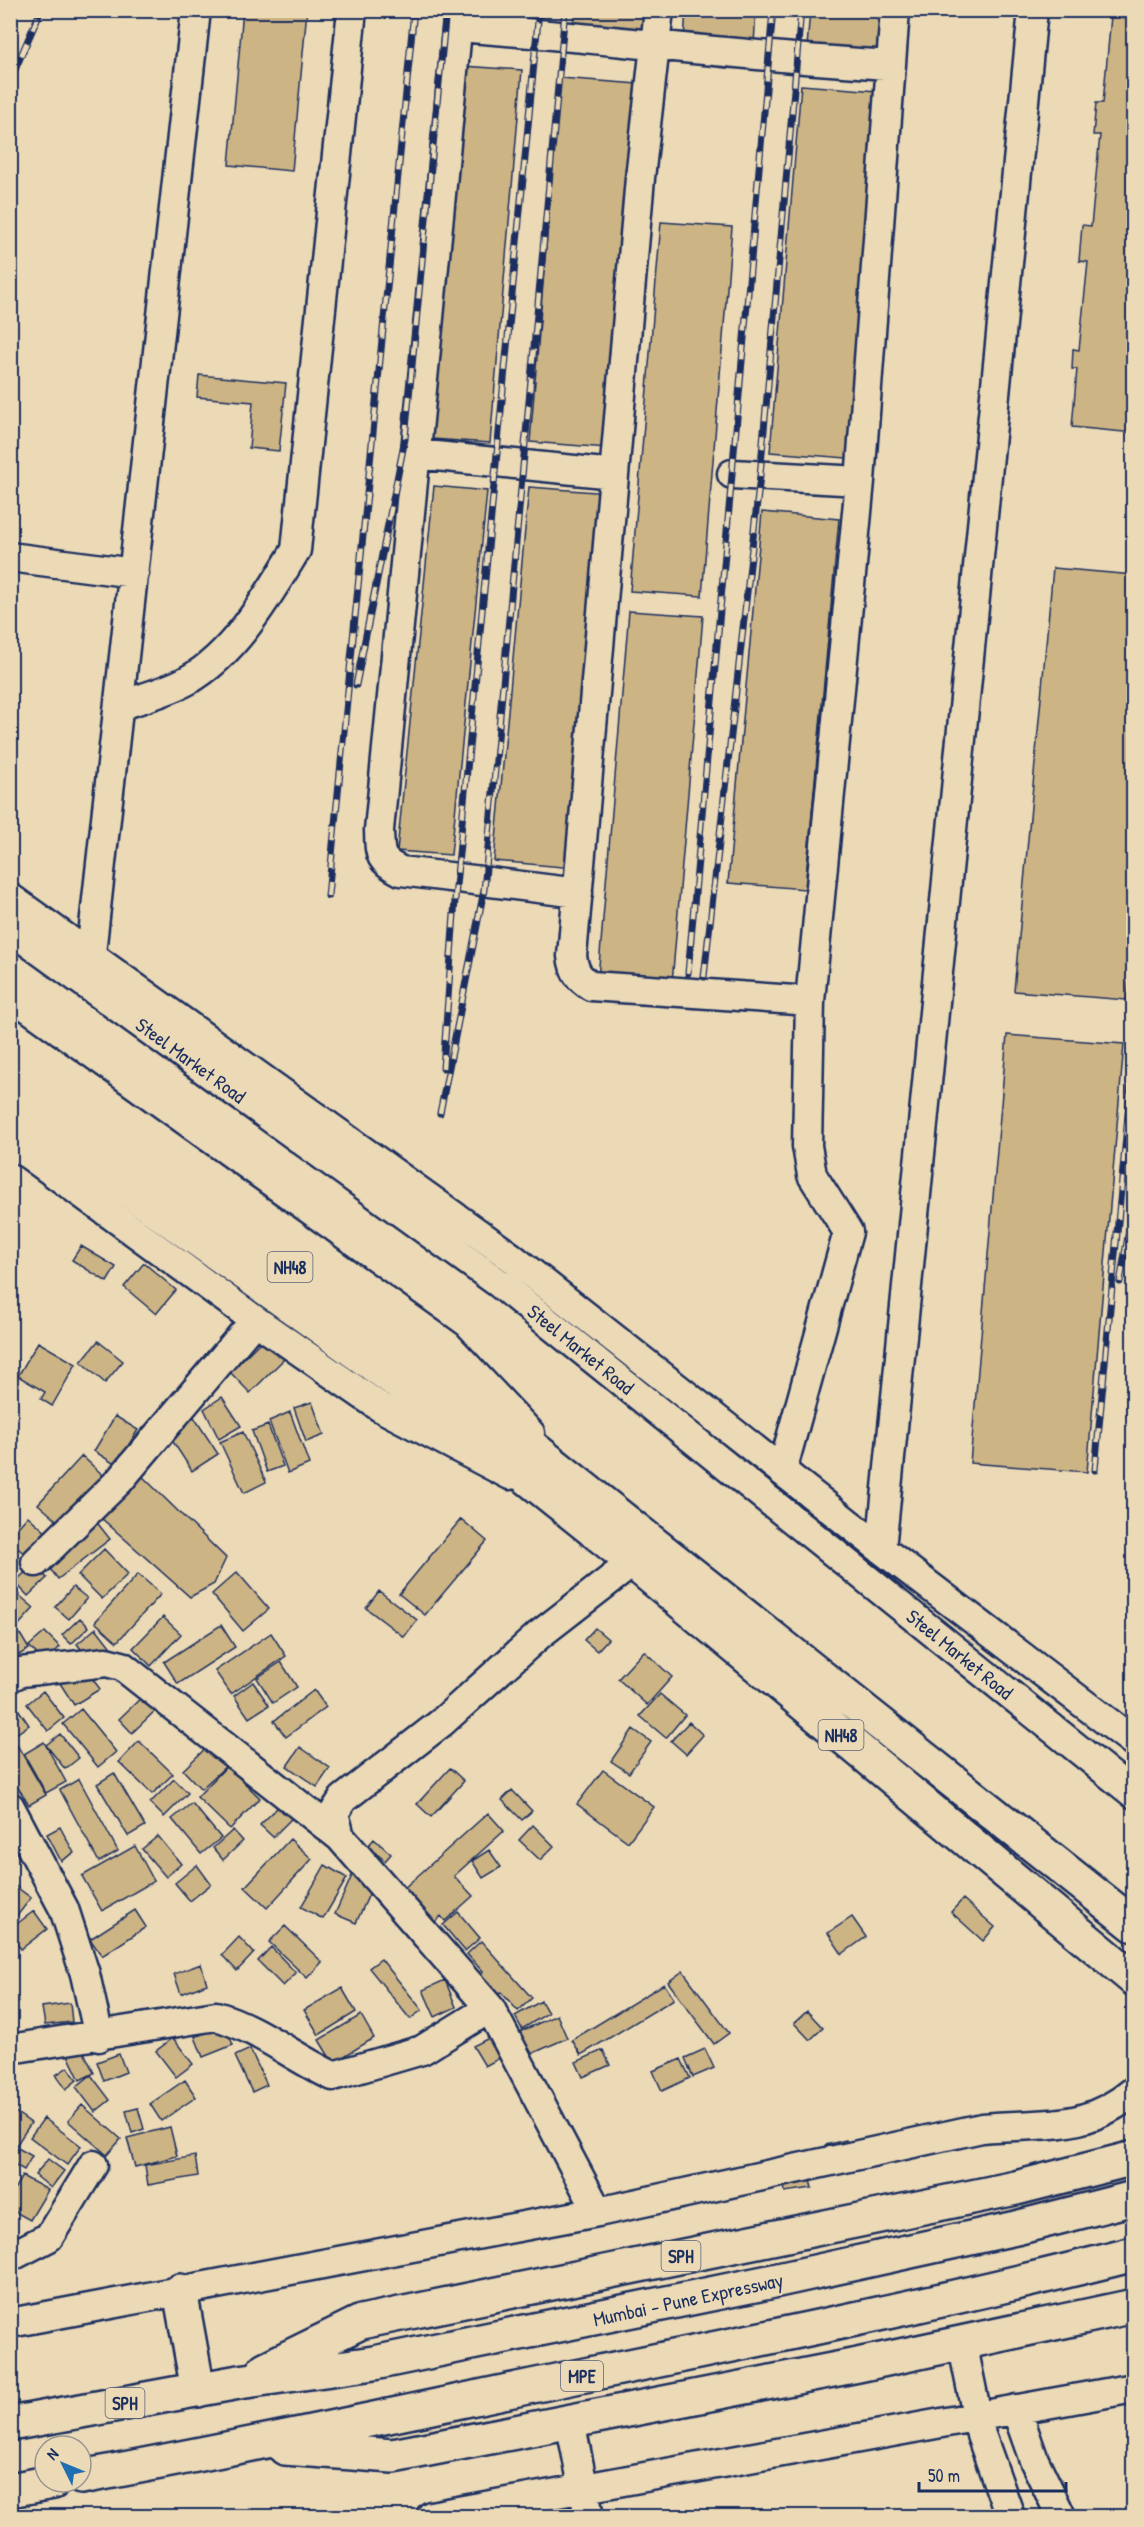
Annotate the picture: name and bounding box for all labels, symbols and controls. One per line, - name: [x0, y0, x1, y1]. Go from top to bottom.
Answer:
- street label: Steel Market Road: [131, 1011, 252, 1109]
- road number: NH48: [268, 1252, 312, 1282]
- street label: Steel Market Road: [522, 1298, 640, 1400]
- street label: Steel Market Road: [901, 1603, 1019, 1705]
- road number: NH48: [818, 1720, 864, 1750]
- road number: SPH: [662, 2241, 700, 2271]
- street label: Mumbai - Pune Expressway: [591, 2266, 785, 2332]
- road number: MPE: [561, 2361, 603, 2391]
- road number: SPH: [106, 2388, 144, 2418]
- north arrow: [33, 2434, 93, 2494]
- text: N: [41, 2443, 63, 2464]
- scale bar: [919, 2455, 1066, 2493]
- text: 50 m: [928, 2463, 960, 2488]

